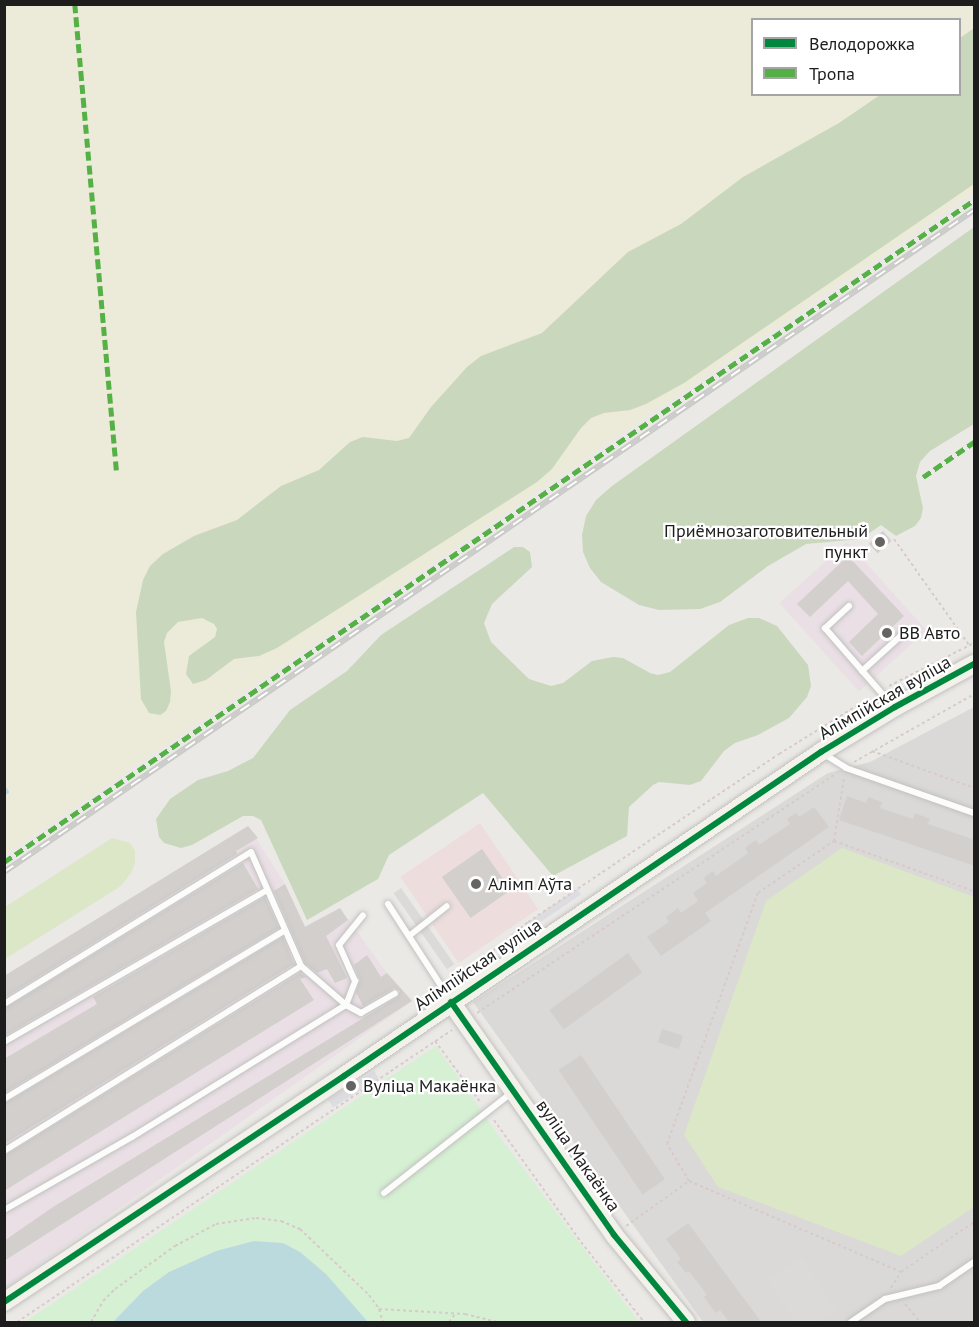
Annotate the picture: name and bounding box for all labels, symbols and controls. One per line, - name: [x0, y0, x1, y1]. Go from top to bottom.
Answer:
- legend: [751, 18, 961, 96]
- text: Велодорожка: [809, 32, 915, 55]
- text: Тропа: [809, 62, 855, 85]
- place label: Приёмнозаготовительный пункт: [664, 521, 868, 564]
- marker: Приёмнозаготовительный пункт: [873, 535, 887, 549]
- place label: ВВ Авто: [899, 622, 961, 644]
- marker: ВВ Авто: [880, 626, 894, 640]
- street label: Алімпійская вуліца: [815, 651, 955, 745]
- place label: Алімп Аўта: [488, 873, 573, 895]
- marker: Алімп Аўта: [469, 877, 483, 891]
- street label: Алімпійская вуліца: [410, 914, 546, 1016]
- place label: Вуліца Макаёнка: [363, 1075, 496, 1097]
- marker: Вуліца Макаёнка: [344, 1079, 358, 1093]
- street label: вуліца Макаёнка: [531, 1096, 625, 1216]

